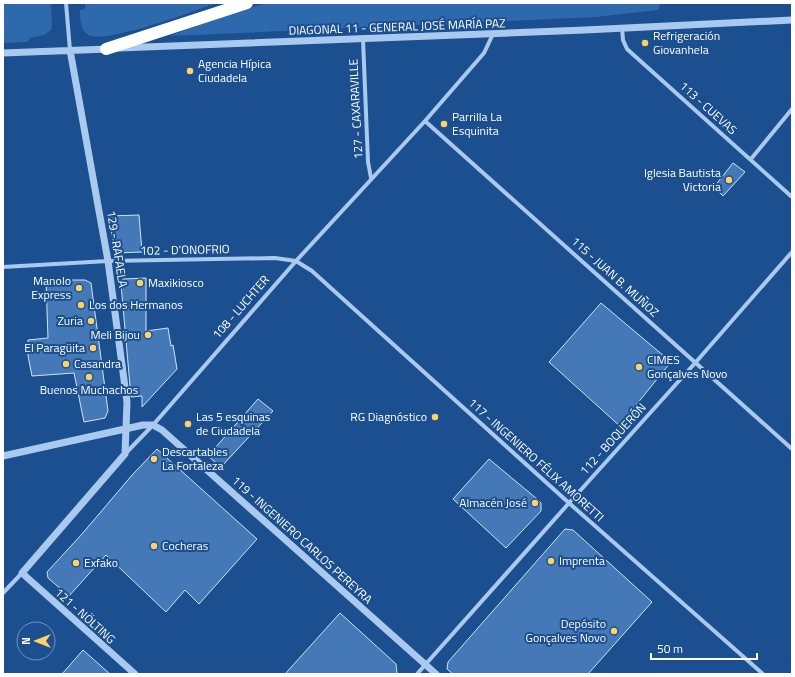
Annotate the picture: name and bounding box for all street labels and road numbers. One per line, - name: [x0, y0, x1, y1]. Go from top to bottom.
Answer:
- street label: DIAGONAL 11 - GENERAL JOSÉ MARÍA PAZ: [288, 13, 506, 40]
- street label: 127 - CAXARAVILLE: [343, 58, 368, 160]
- street label: 113 - CUEVAS: [675, 77, 741, 139]
- street label: 129 - RAFAELA: [102, 209, 133, 289]
- street label: 115 - JUAN B. MUÑOZ: [567, 232, 664, 321]
- street label: 102 - D'ONOFRIO: [140, 239, 230, 260]
- street label: 108 - LUCHTER: [208, 271, 274, 343]
- street label: 117 - INGENIERO FÉLIX AMORETTI: [464, 393, 609, 526]
- street label: 112 - BOQUERÓN: [575, 398, 650, 479]
- street label: 119 - INGENIERO CARLOS PEREYRA: [228, 471, 377, 608]
- street label: 121 - NÖLTING: [51, 583, 120, 648]

